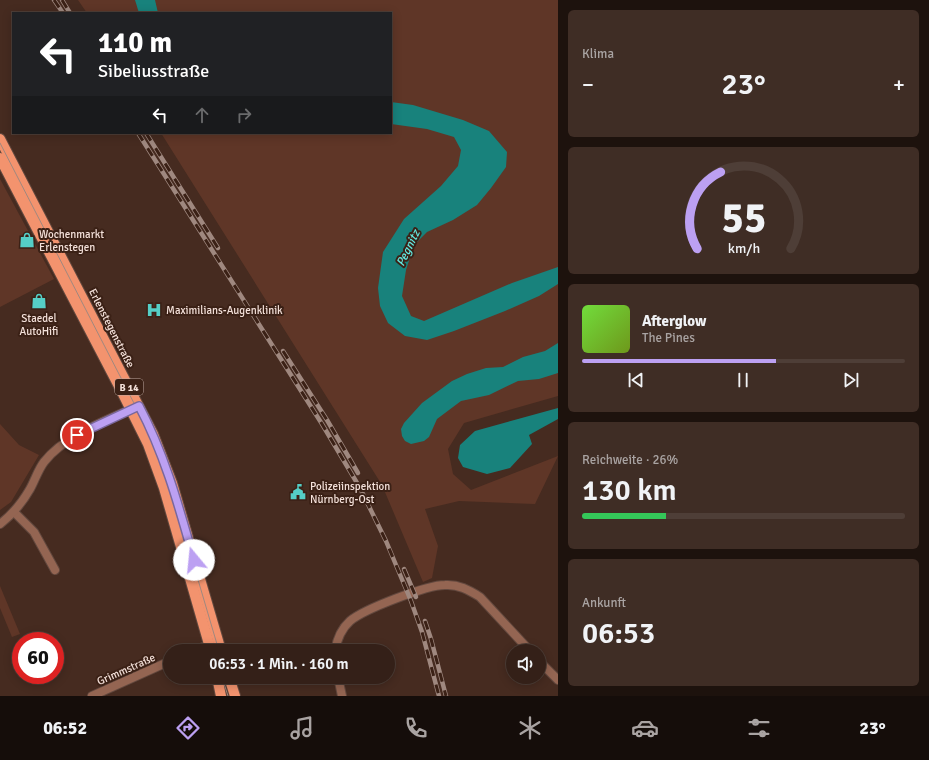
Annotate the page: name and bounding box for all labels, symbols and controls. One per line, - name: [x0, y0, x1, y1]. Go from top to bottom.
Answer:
- text: 110 m: [98, 26, 172, 60]
- icon: left: [32, 28, 84, 80]
- text: Klima: [582, 46, 614, 62]
- text: Sibeliusstraße: [98, 60, 209, 82]
- text: 23°: [722, 66, 765, 103]
- text: −: [582, 71, 594, 98]
- text: +: [893, 71, 905, 98]
- icon: left: [149, 104, 171, 126]
- icon: ahead: [191, 104, 213, 126]
- icon: right: [233, 104, 255, 126]
- text: 55: [721, 193, 766, 244]
- water label: Pegnitz: [393, 226, 424, 269]
- place label: Wochenmarkt Erlenstegen: [39, 228, 104, 254]
- shop icon: Wochenmarkt Erlenstegen: [18, 231, 36, 249]
- text: km/h: [727, 239, 760, 256]
- street label: Erlenstegenstraße: [86, 287, 137, 370]
- shop icon: Staedel AutoHifi: [30, 292, 48, 310]
- hospital icon: Maximilians-Augenklinik: [145, 301, 163, 319]
- place label: Maximilians-Augenklinik: [166, 304, 283, 317]
- place label: Staedel AutoHifi: [20, 312, 58, 338]
- text: Afterglow: [642, 312, 706, 330]
- text: The Pines: [642, 330, 695, 346]
- icon: previous: [625, 369, 647, 391]
- icon: pause: [732, 369, 754, 391]
- icon: next: [840, 369, 862, 391]
- road number: B 14: [115, 379, 143, 395]
- pin: [60, 418, 94, 452]
- icon: arrive: [66, 424, 88, 446]
- text: Reichweite · 26%: [582, 452, 678, 468]
- text: 130 km: [582, 472, 677, 509]
- place label: Polizeiinspektion Nürnberg-Ost: [310, 480, 390, 506]
- public building icon: Polizeiinspektion Nürnberg-Ost: [289, 483, 307, 501]
- position arrow: [173, 539, 215, 581]
- text: Ankunft: [582, 595, 626, 611]
- text: 06:53: [582, 615, 655, 652]
- speed limit sign: 60: [12, 632, 64, 684]
- map controls: [506, 644, 546, 684]
- button: sound: [506, 644, 546, 684]
- street label: Grimmstraße: [95, 651, 157, 688]
- text: 06:53 · 1 Min. · 160 m: [209, 655, 349, 673]
- icon: directions: [174, 714, 202, 742]
- icon: music: [288, 714, 316, 742]
- icon: phone: [402, 714, 430, 742]
- icon: climate: [516, 714, 544, 742]
- icon: car: [631, 714, 659, 742]
- icon: filters: [745, 714, 773, 742]
- text: 06:52: [43, 717, 87, 739]
- text: 23°: [859, 717, 886, 739]

